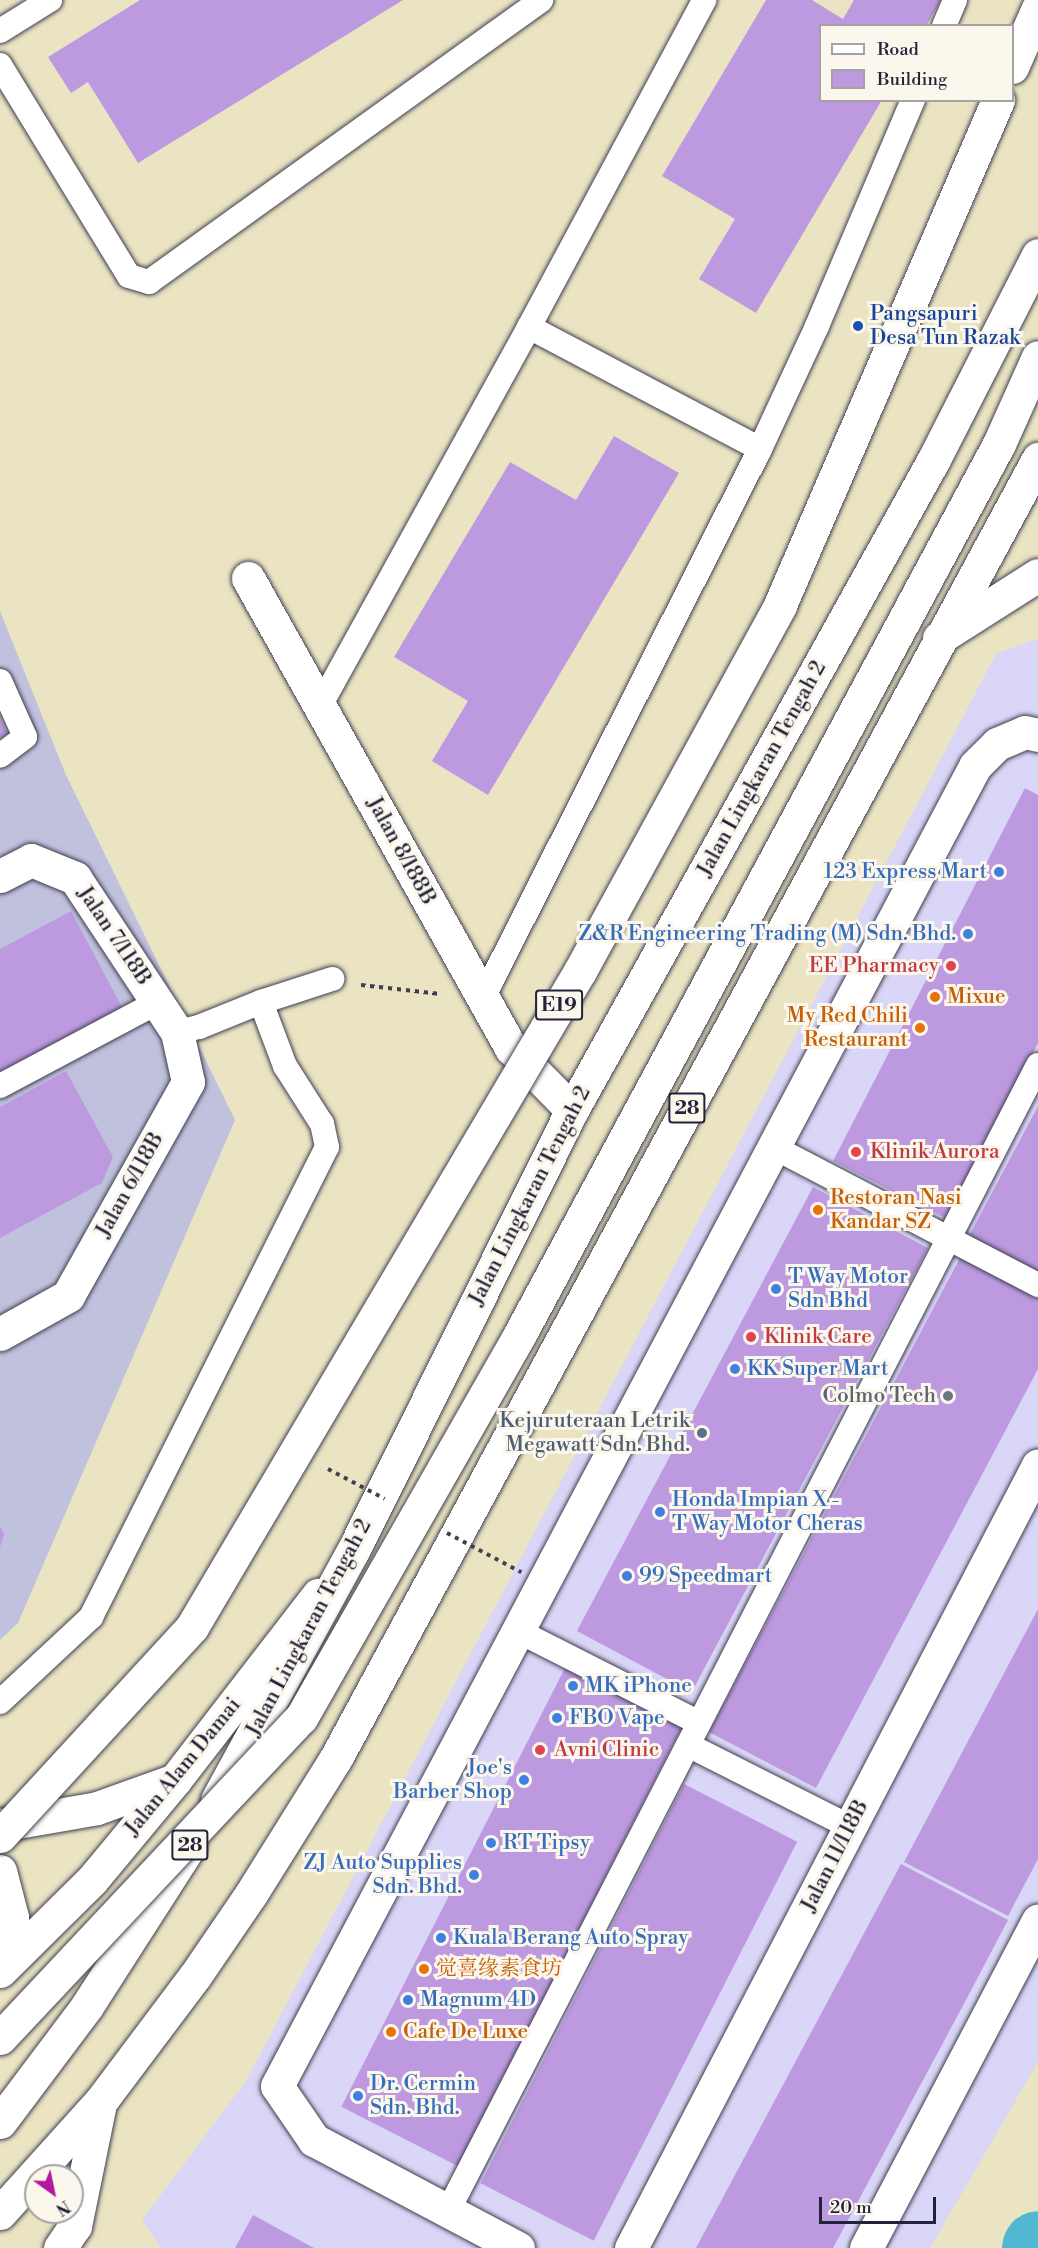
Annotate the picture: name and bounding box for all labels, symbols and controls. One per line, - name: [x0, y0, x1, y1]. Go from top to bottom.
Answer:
- legend: [819, 24, 1014, 102]
- text: Road: [877, 38, 919, 61]
- text: Building: [877, 68, 947, 91]
- place label: Pangsapuri Desa Tun Razak: [870, 301, 1020, 351]
- marker: Pangsapuri Desa Tun Razak: [851, 319, 865, 333]
- street label: Jalan Lingkaran Tengah 2: [692, 657, 832, 881]
- street label: Jalan 8/188B: [361, 793, 441, 909]
- place label: 123 Express Mart: [824, 859, 987, 885]
- marker: 123 Express Mart: [992, 865, 1006, 879]
- street label: Jalan 7/118B: [72, 882, 156, 990]
- place label: Z&R Engineering Trading (M) Sdn. Bhd.: [579, 921, 956, 947]
- marker: Z&R Engineering Trading (M) Sdn. Bhd.: [961, 927, 975, 941]
- place label: EE Pharmacy: [809, 953, 939, 979]
- marker: EE Pharmacy: [944, 959, 958, 973]
- place label: Mixue: [947, 984, 1006, 1010]
- road number: E19: [535, 988, 583, 1022]
- marker: Mixue: [928, 990, 942, 1004]
- place label: My Red Chili Restaurant: [787, 1003, 908, 1053]
- marker: My Red Chili Restaurant: [913, 1021, 927, 1035]
- street label: Jalan Lingkaran Tengah 2: [464, 1082, 596, 1310]
- road number: 28: [668, 1091, 706, 1125]
- street label: Jalan 6/118B: [91, 1128, 169, 1242]
- place label: Klinik Aurora: [870, 1139, 1000, 1165]
- marker: Klinik Aurora: [847, 1143, 865, 1161]
- place label: Restoran Nasi Kandar SZ: [830, 1185, 962, 1235]
- marker: Restoran Nasi Kandar SZ: [811, 1203, 825, 1217]
- place label: T Way Motor Sdn Bhd: [788, 1264, 908, 1314]
- marker: T Way Motor Sdn Bhd: [769, 1282, 783, 1296]
- place label: Klinik Care: [764, 1324, 872, 1350]
- marker: Klinik Care: [742, 1328, 760, 1346]
- place label: KK Super Mart: [747, 1356, 888, 1382]
- marker: KK Super Mart: [728, 1362, 742, 1376]
- place label: Colmo Tech: [823, 1383, 936, 1409]
- marker: Colmo Tech: [941, 1389, 955, 1403]
- place label: Kejuruteraan Letrik Megawatt Sdn. Bhd.: [499, 1408, 690, 1458]
- marker: Kejuruteraan Letrik Megawatt Sdn. Bhd.: [695, 1426, 709, 1440]
- place label: Honda Impian X - T Way Motor Cheras: [672, 1487, 863, 1537]
- marker: Honda Impian X - T Way Motor Cheras: [653, 1505, 667, 1519]
- street label: Jalan Lingkaran Tengah 2: [241, 1515, 377, 1741]
- place label: 99 Speedmart: [639, 1563, 772, 1589]
- marker: 99 Speedmart: [620, 1569, 634, 1583]
- place label: MK iPhone: [585, 1673, 692, 1699]
- marker: MK iPhone: [566, 1679, 580, 1693]
- street label: Jalan Alam Damai: [120, 1693, 246, 1841]
- place label: FBO Vape: [569, 1705, 665, 1731]
- marker: FBO Vape: [550, 1711, 564, 1725]
- place label: Avni Clinic: [554, 1737, 659, 1763]
- marker: Avni Clinic: [531, 1741, 549, 1759]
- place label: Joe's Barber Shop: [393, 1755, 512, 1805]
- marker: Joe's Barber Shop: [517, 1773, 531, 1787]
- street label: Jalan 11/118B: [796, 1796, 874, 1916]
- road number: 28: [170, 1828, 210, 1862]
- place label: RT Tipsy: [503, 1830, 590, 1856]
- marker: RT Tipsy: [484, 1836, 498, 1850]
- place label: ZJ Auto Supplies Sdn. Bhd.: [304, 1850, 462, 1900]
- marker: ZJ Auto Supplies Sdn. Bhd.: [467, 1868, 481, 1882]
- place label: Kuala Berang Auto Spray: [453, 1925, 688, 1951]
- marker: Kuala Berang Auto Spray: [434, 1931, 448, 1945]
- place label: 觉喜缘素食坊: [436, 1956, 562, 1982]
- marker: 觉喜缘素食坊: [417, 1962, 431, 1976]
- place label: Magnum 4D: [420, 1987, 536, 2013]
- marker: Magnum 4D: [401, 1993, 415, 2007]
- place label: Cafe De Luxe: [403, 2019, 528, 2045]
- marker: Cafe De Luxe: [384, 2025, 398, 2039]
- place label: Dr. Cermin Sdn. Bhd.: [370, 2071, 476, 2121]
- marker: Dr. Cermin Sdn. Bhd.: [351, 2089, 365, 2103]
- north arrow: [24, 2164, 84, 2224]
- scale bar: [822, 2185, 939, 2223]
- text: N: [52, 2196, 73, 2219]
- text: 20 m: [830, 2196, 872, 2219]

